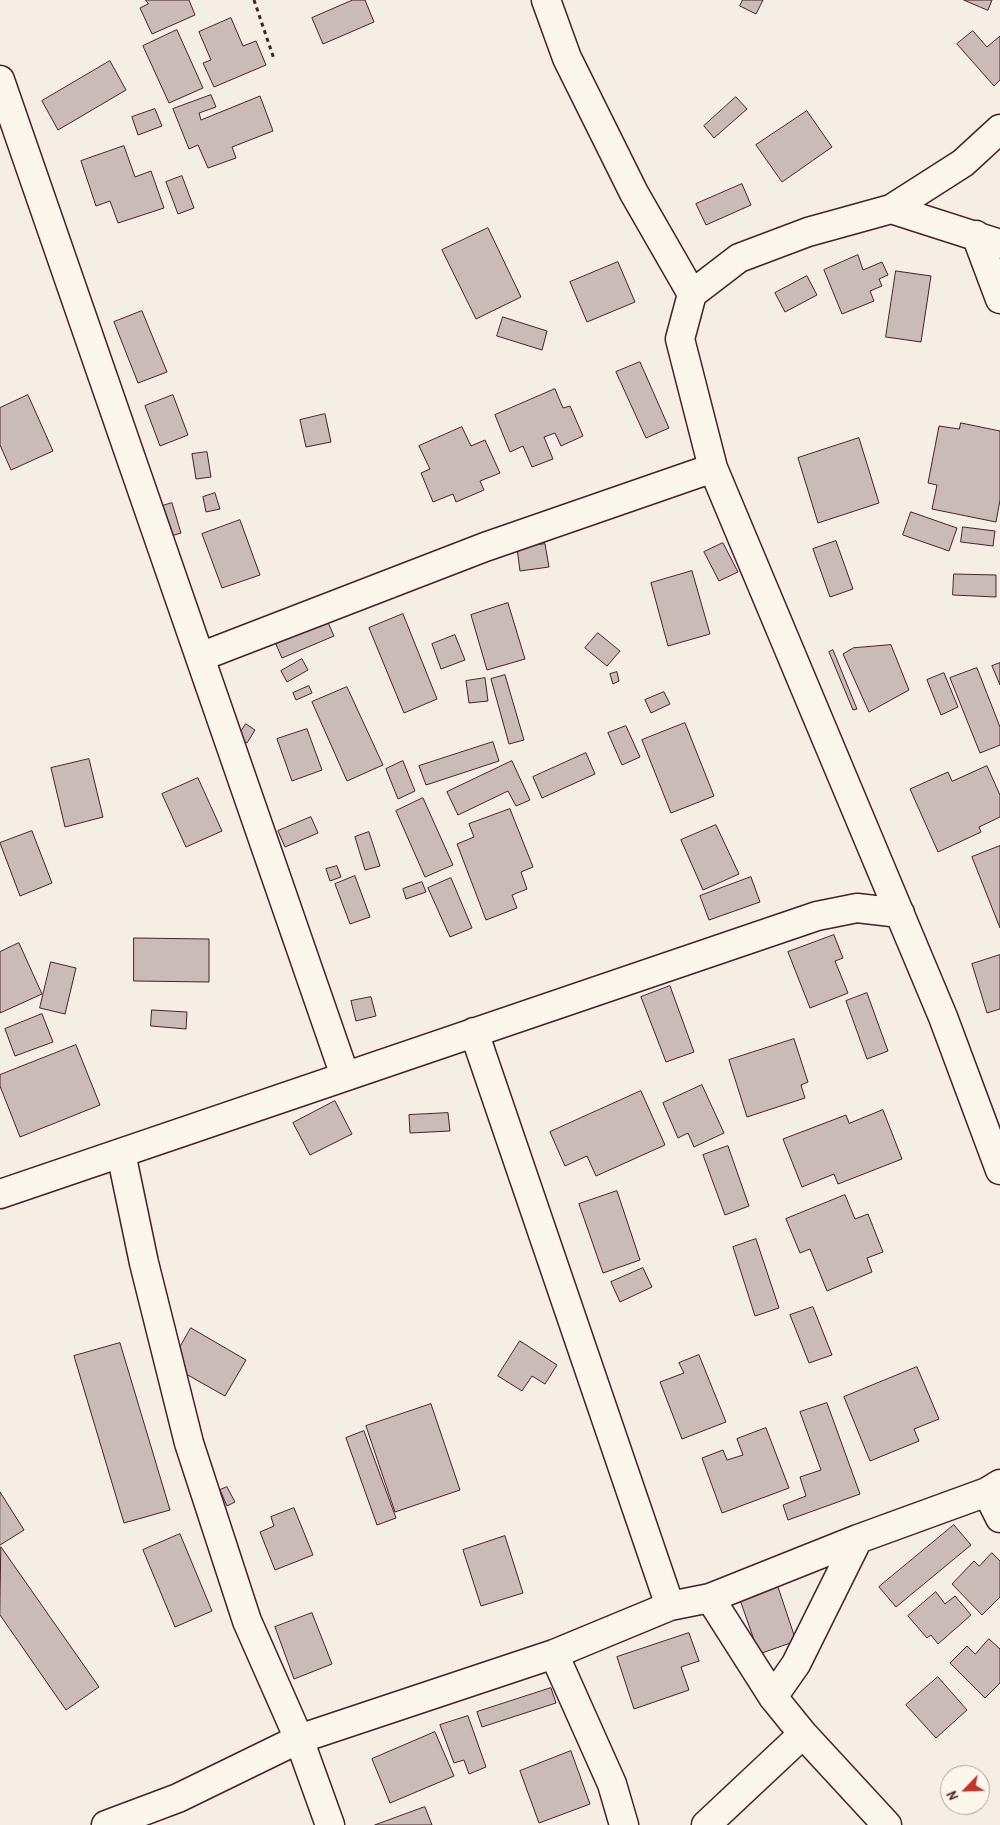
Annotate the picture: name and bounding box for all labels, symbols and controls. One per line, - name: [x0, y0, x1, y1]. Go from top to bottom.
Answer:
- north arrow: [940, 1765, 990, 1815]
- text: N: [942, 1789, 962, 1803]

